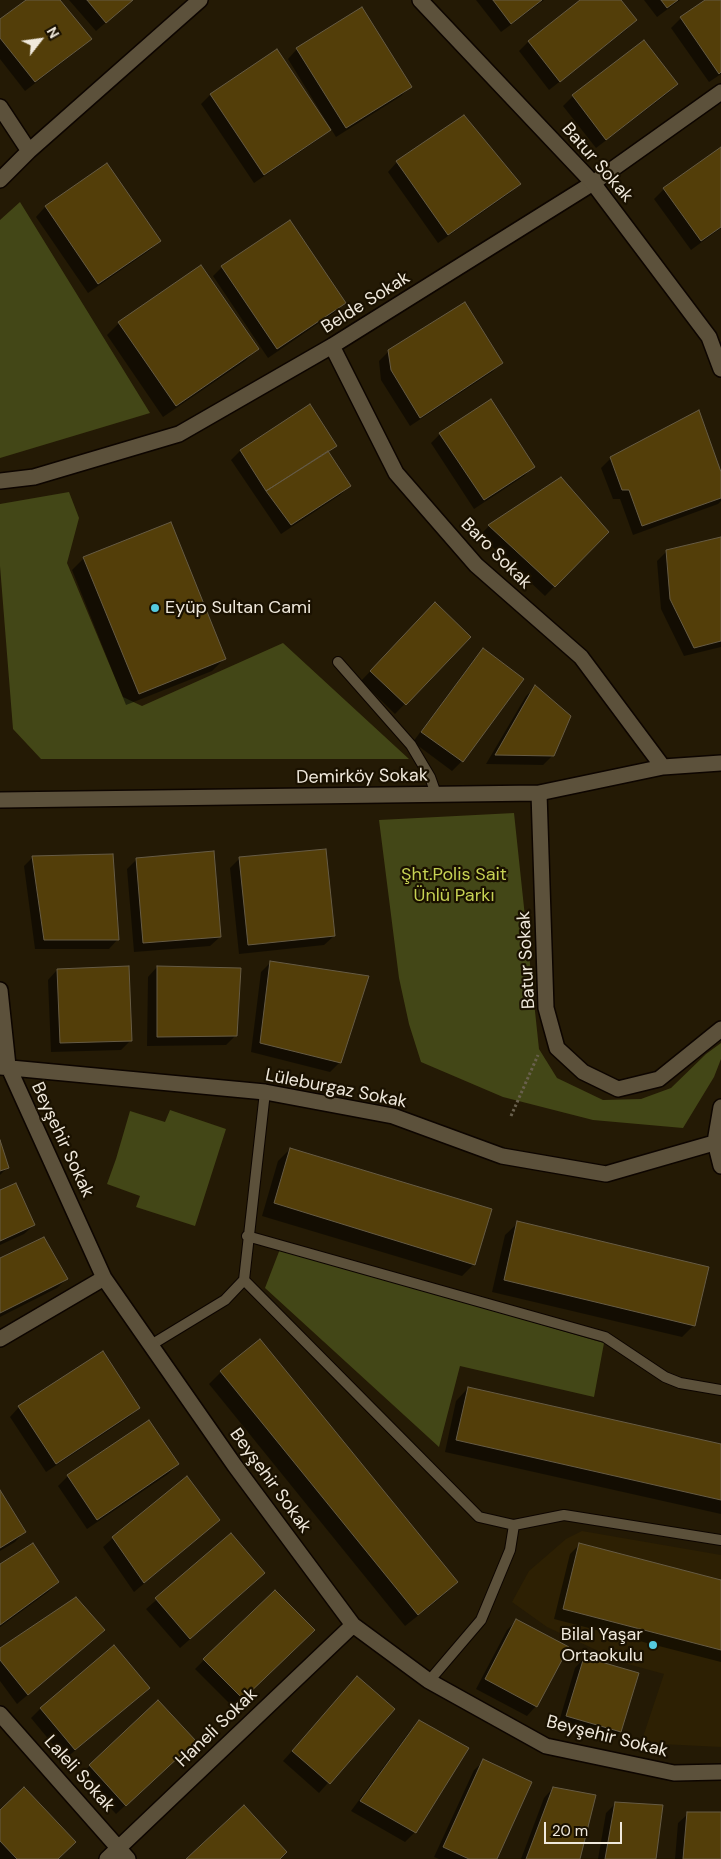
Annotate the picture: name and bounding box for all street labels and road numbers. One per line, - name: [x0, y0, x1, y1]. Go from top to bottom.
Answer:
- street label: Batur Sokak: [557, 119, 637, 207]
- street label: Belde Sokak: [318, 267, 414, 339]
- street label: Baro Sokak: [456, 514, 536, 594]
- street label: Demirköy Sokak: [296, 765, 428, 789]
- street label: Batur Sokak: [514, 910, 540, 1010]
- street label: Lüleburgaz Sokak: [263, 1065, 409, 1113]
- street label: Beyşehir Sokak: [26, 1079, 98, 1201]
- street label: Beyşehir Sokak: [225, 1424, 315, 1538]
- street label: Haneli Sokak: [172, 1684, 262, 1772]
- street label: Beyşehir Sokak: [544, 1711, 670, 1763]
- street label: Laleli Sokak: [39, 1731, 119, 1817]

